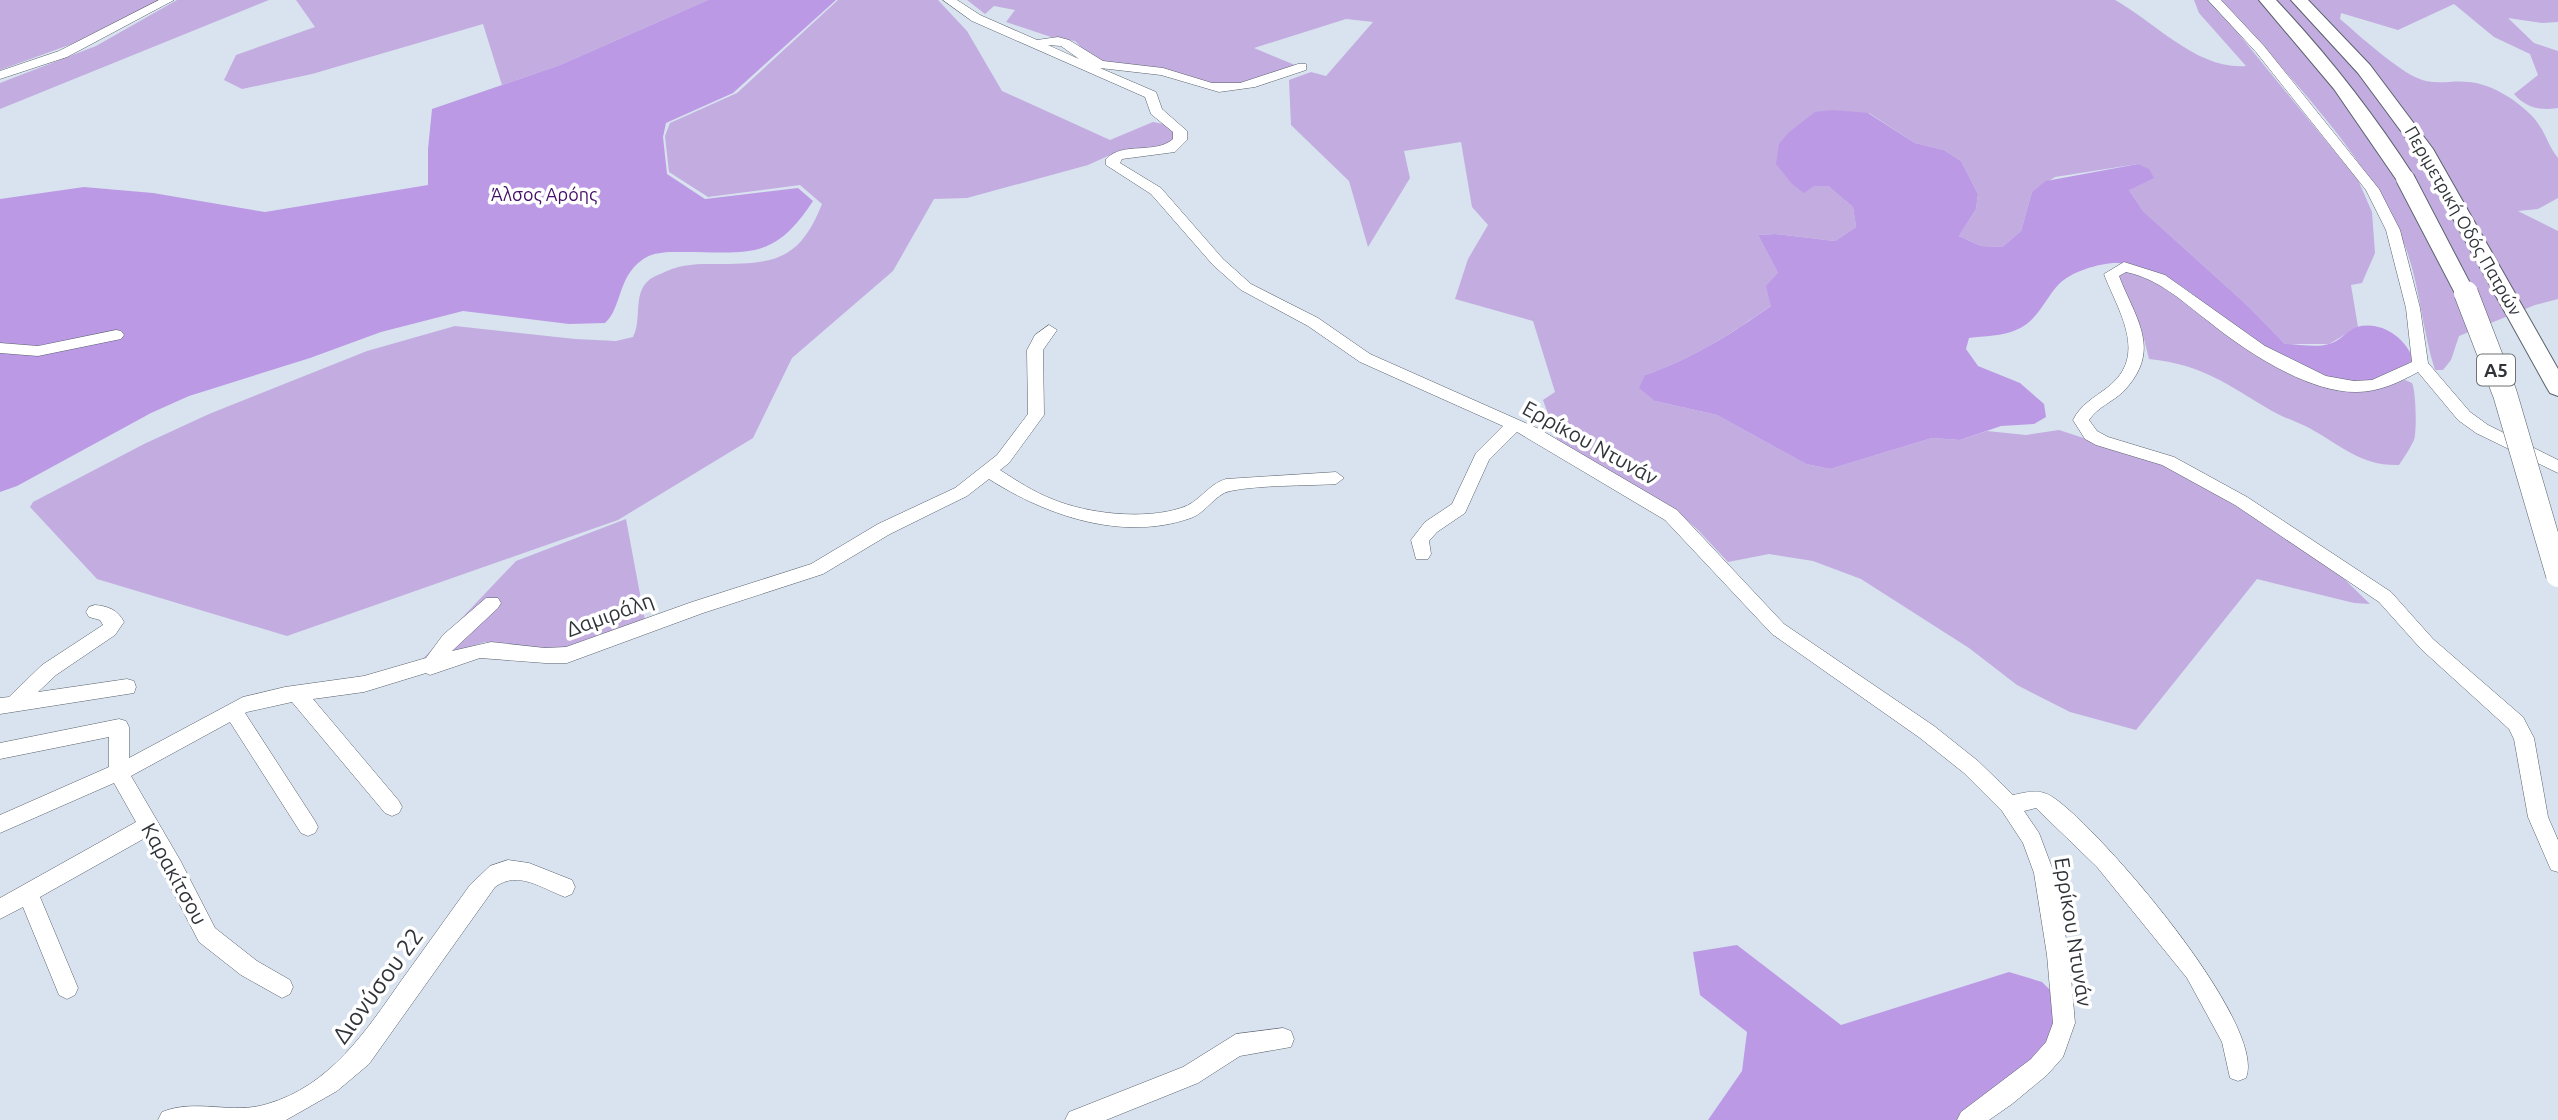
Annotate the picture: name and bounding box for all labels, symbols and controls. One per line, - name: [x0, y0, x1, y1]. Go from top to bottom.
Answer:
- street label: Περιμετρική Οδός Πατρών: [2400, 122, 2527, 320]
- park label: Άλσος Αρόης: [491, 184, 597, 205]
- road number: Α5: [2477, 354, 2515, 386]
- street label: Ερρίκου Ντυνάν: [1519, 395, 1662, 489]
- street label: Δαμιράλη: [563, 587, 657, 641]
- street label: Καρακίτσου: [137, 818, 213, 929]
- street label: Ερρίκου Ντυνάν: [2050, 856, 2098, 1008]
- street label: Διονύσου 22: [327, 923, 428, 1049]

